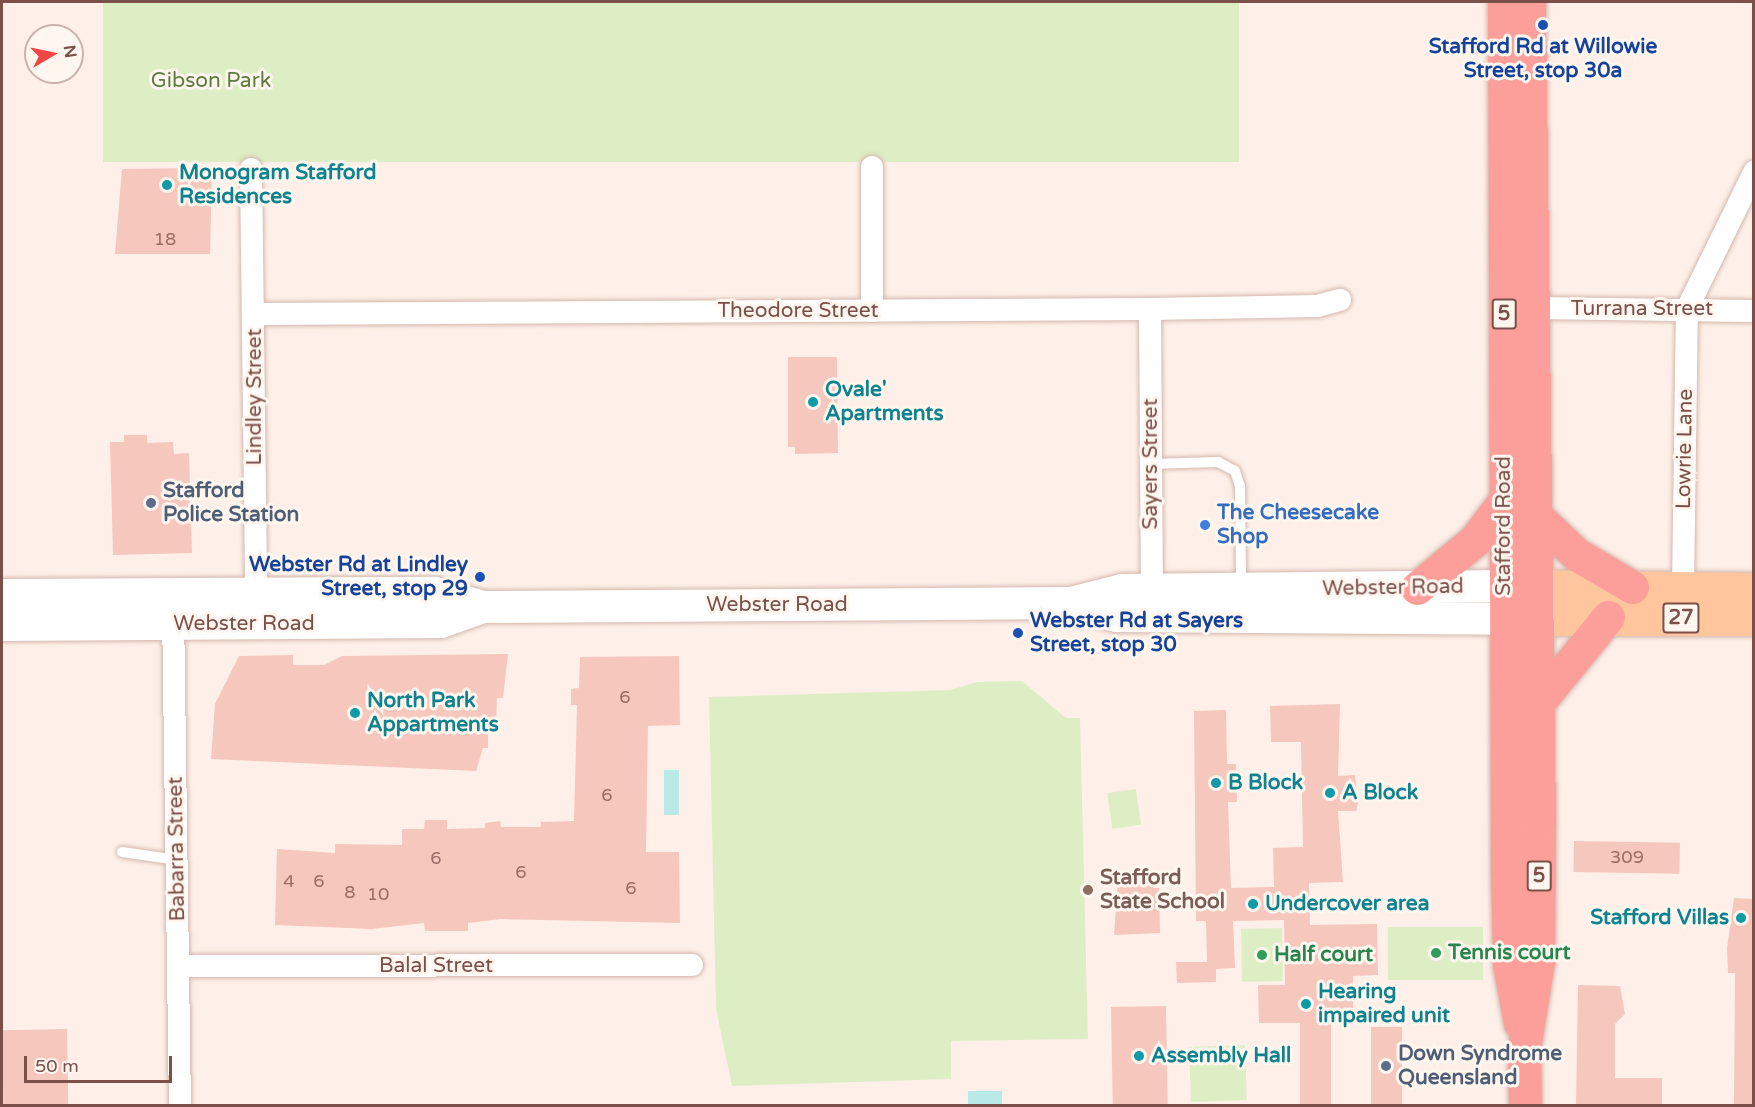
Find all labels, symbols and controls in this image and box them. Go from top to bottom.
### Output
marker: Stafford Rd at Willowie Street, stop 30a [1536,18,1550,32]
north arrow [24,24,84,84]
place label: Stafford Rd at Willowie Street, stop 30a [1429,34,1657,84]
text: N [59,44,81,59]
park label: Gibson Park [151,68,271,94]
place label: Monogram Stafford Residences [179,160,377,210]
marker: Monogram Stafford Residences [160,178,174,192]
house number: 18 [154,228,176,250]
street label: Turrana Street [1571,296,1713,322]
road number: 5 [1490,297,1518,331]
street label: Theodore Street [717,298,879,324]
street label: Lindley Street [242,328,268,466]
place label: Ovale' Apartments [825,377,943,427]
street label: Lowrie Lane [1671,389,1699,509]
marker: Ovale' Apartments [806,395,820,409]
street label: Sayers Street [1138,398,1164,530]
street label: Stafford Road [1491,456,1517,596]
place label: Stafford Police Station [163,478,299,528]
marker: Stafford Police Station [144,496,158,510]
place label: The Cheesecake Shop [1217,500,1379,550]
marker: The Cheesecake Shop [1198,518,1212,532]
place label: Webster Rd at Lindley Street, stop 29 [249,552,468,602]
marker: Webster Rd at Lindley Street, stop 29 [473,570,487,584]
street label: Webster Road [1322,574,1464,602]
street label: Webster Road [706,592,848,618]
road number: 27 [1662,601,1700,635]
place label: Webster Rd at Sayers Street, stop 30 [1030,608,1243,658]
street label: Webster Road [173,611,315,637]
marker: Webster Rd at Sayers Street, stop 30 [1011,626,1025,640]
house number: 6 [619,686,631,708]
place label: North Park Appartments [367,688,499,738]
marker: North Park Appartments [348,706,362,720]
place label: B Block [1228,770,1303,796]
street label: Babarra Street [163,776,191,922]
marker: B Block [1209,776,1223,790]
place label: A Block [1342,780,1418,806]
house number: 6 [601,784,613,806]
marker: A Block [1323,786,1337,800]
house number: 309 [1610,846,1644,868]
house number: 6 [430,847,442,869]
road number: 5 [1526,859,1552,893]
house number: 6 [515,861,527,883]
place label: Stafford State School [1100,865,1225,915]
house number: 4 [283,870,295,892]
house number: 6 [313,870,325,892]
house number: 6 [625,877,637,899]
house number: 8 [344,881,356,903]
house number: 10 [367,883,389,905]
marker: Stafford State School [1081,883,1095,897]
place label: Undercover area [1265,891,1430,917]
marker: Undercover area [1246,897,1260,911]
place label: Stafford Villas [1590,905,1729,931]
marker: Stafford Villas [1734,911,1748,925]
place label: Tennis court [1448,940,1570,966]
place label: Half court [1274,942,1373,968]
marker: Tennis court [1429,946,1443,960]
marker: Half court [1255,948,1269,962]
street label: Balal Street [379,953,493,979]
place label: Hearing impaired unit [1318,979,1450,1029]
marker: Hearing impaired unit [1299,997,1313,1011]
place label: Down Syndrome Queensland [1398,1041,1562,1091]
place label: Assembly Hall [1151,1043,1291,1069]
scale bar [27,1044,176,1082]
marker: Assembly Hall [1132,1049,1146,1063]
text: 50 m [35,1055,79,1077]
marker: Down Syndrome Queensland [1379,1059,1393,1073]

